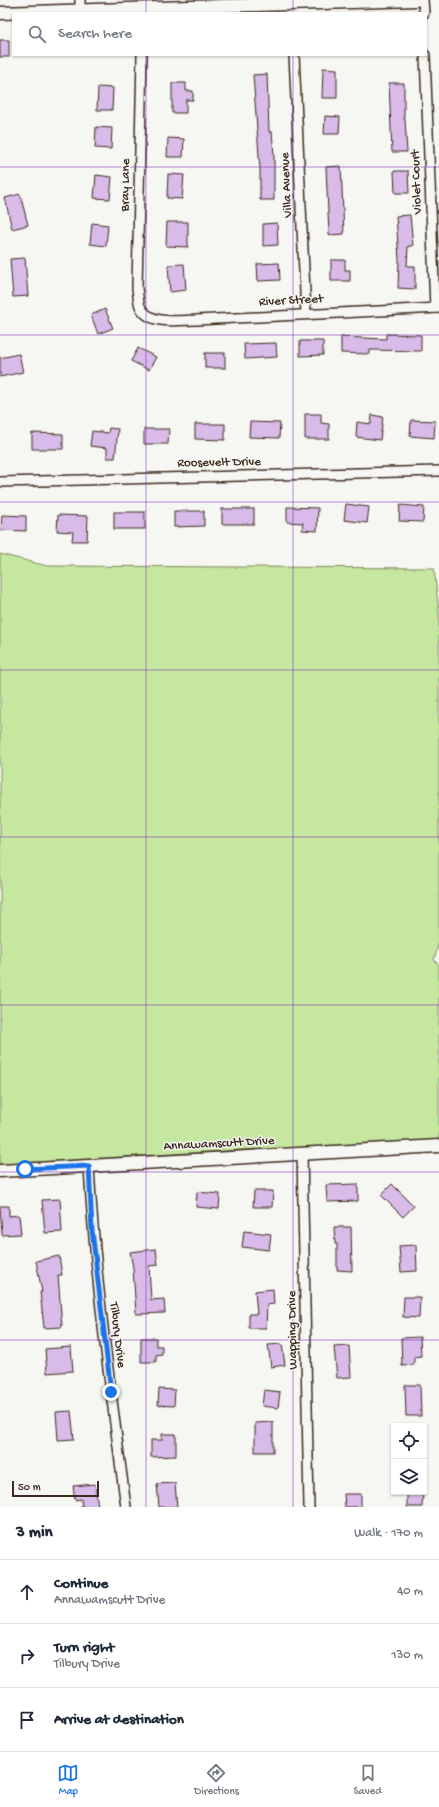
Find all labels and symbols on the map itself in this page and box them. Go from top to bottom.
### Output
street label: Violet Court [408,148,426,216]
street label: Villa Avenue [278,152,296,219]
street label: Bray Lane [118,158,134,213]
street label: River Street [258,292,325,310]
street label: Roosevelt Drive [177,455,261,471]
street label: Annawamscutt Drive [163,1134,275,1154]
route start [16,1160,34,1178]
street label: Wapping Drive [285,1290,301,1370]
street label: Tilbury Drive [105,1300,129,1369]
route end [102,1383,120,1401]
scale bar [12,1479,99,1498]

